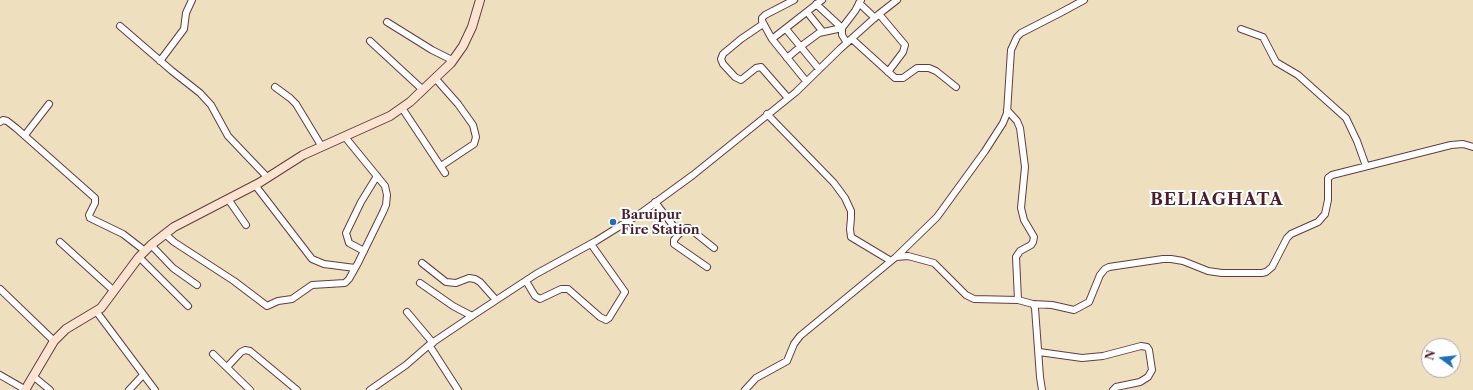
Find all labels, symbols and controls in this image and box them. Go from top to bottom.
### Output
district label: BELIAGHATA [1150,190,1284,210]
place label: Baruipur Fire Station [621,207,700,238]
marker: Baruipur Fire Station [608,217,618,227]
north arrow [1421,338,1461,378]
text: N [1422,349,1438,362]

